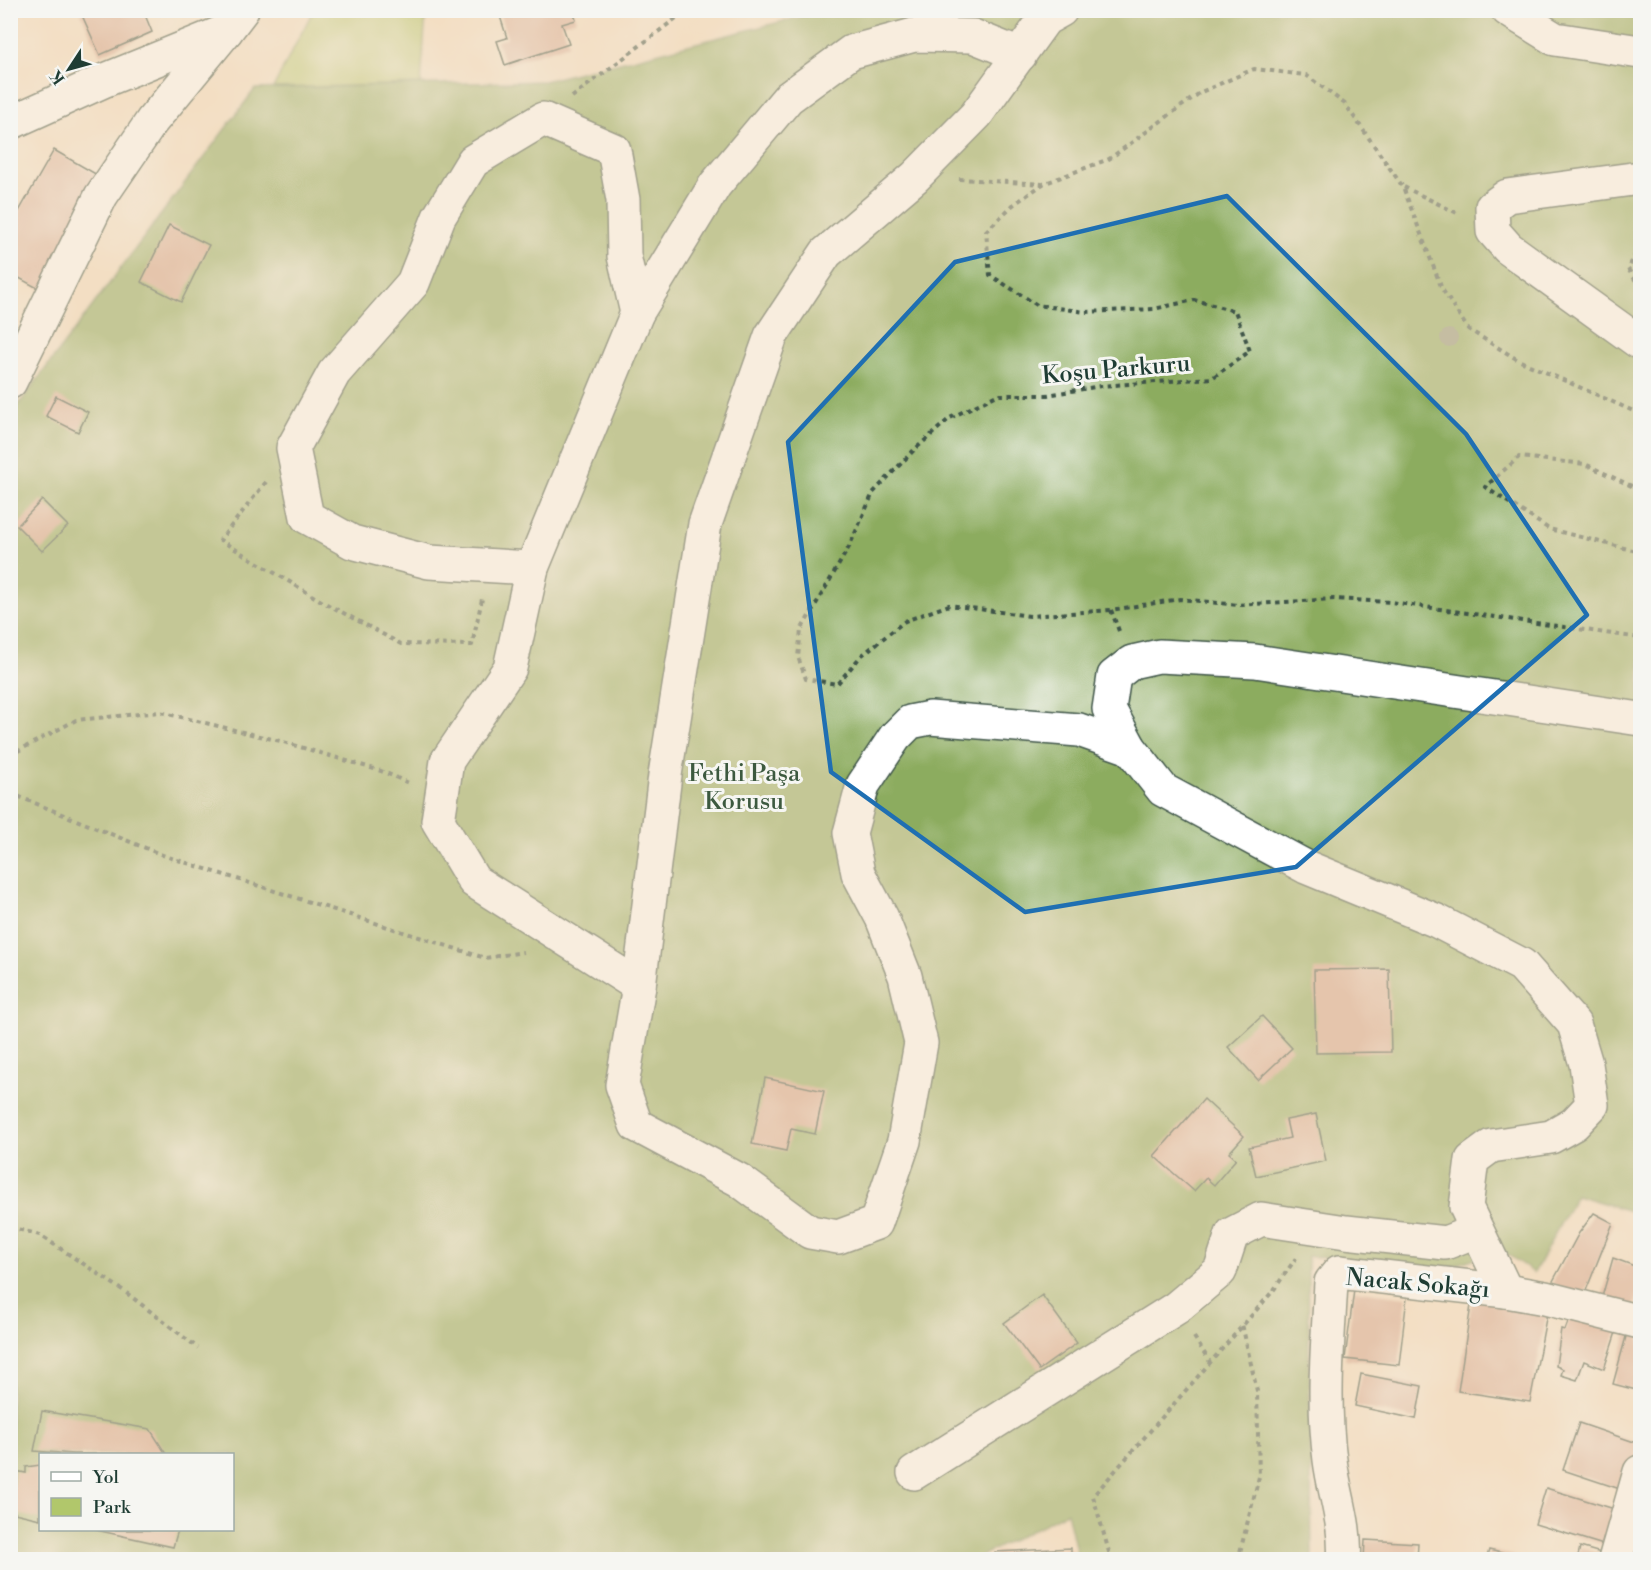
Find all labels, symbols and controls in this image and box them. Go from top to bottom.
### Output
north arrow [39,39,99,99]
text: K [45,65,70,88]
street label: Koşu Parkuru [1041,349,1192,391]
park label: Fethi Paşa Korusu [688,759,801,817]
street label: Nacak Sokağı [1345,1263,1491,1305]
legend [39,1453,234,1531]
text: Yol [92,1466,120,1489]
text: Park [93,1496,132,1519]

